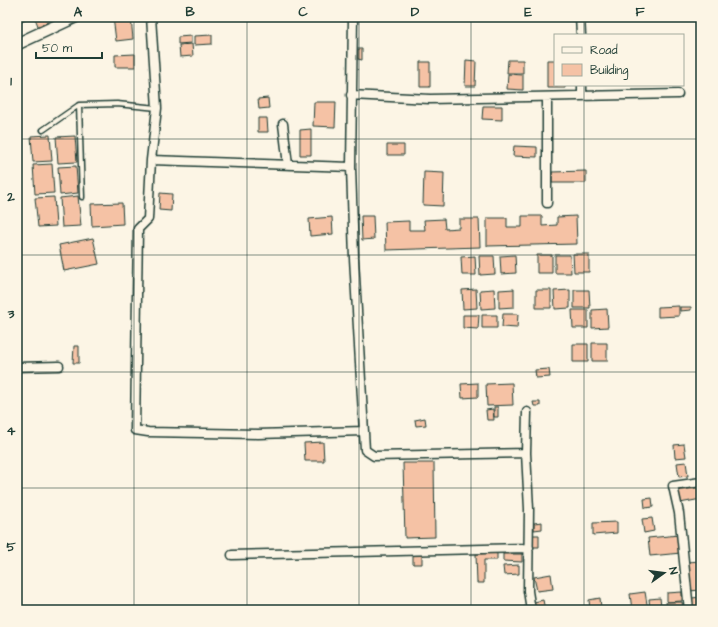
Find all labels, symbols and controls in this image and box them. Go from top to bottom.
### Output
text: A [74,3,83,21]
text: B [185,3,195,21]
text: C [298,3,308,21]
text: D [411,3,420,21]
text: E [524,3,532,21]
text: F [635,3,645,21]
scale bar [36,34,102,60]
legend [554,34,684,86]
text: 50 m [42,40,73,57]
text: Road [590,42,618,59]
text: Building [590,62,628,80]
text: 1 [10,72,12,90]
text: 2 [6,188,15,206]
text: 3 [7,305,15,323]
text: 4 [7,422,16,440]
text: 5 [6,538,16,556]
north arrow [644,553,684,593]
text: N [665,566,681,576]

